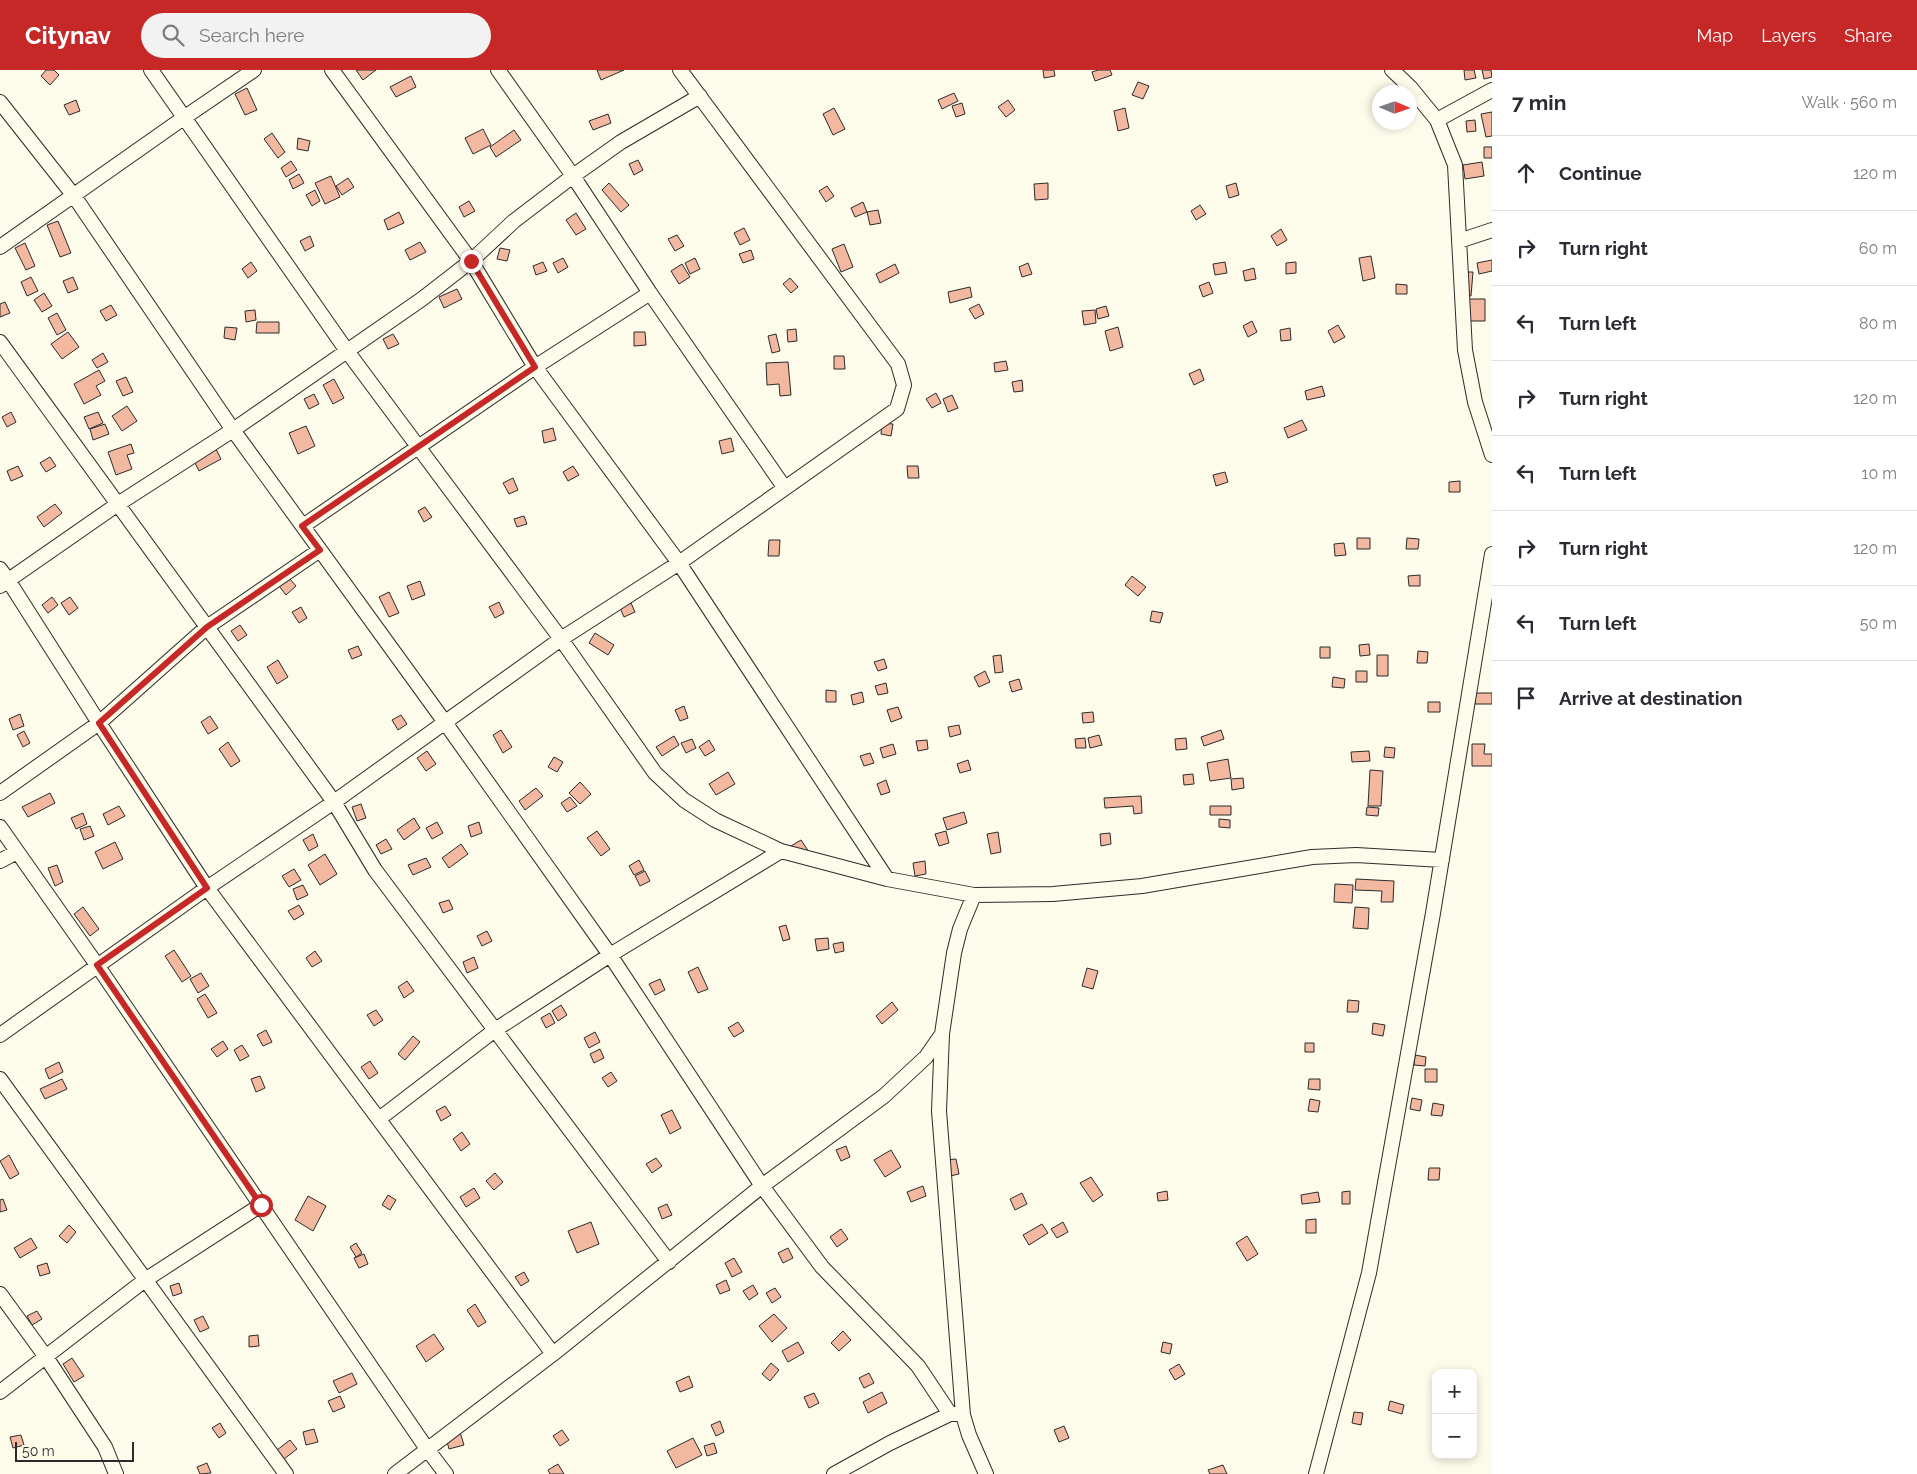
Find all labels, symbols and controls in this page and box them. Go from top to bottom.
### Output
search box [141,13,491,58]
text: Citynav [25,21,111,50]
icon: search [159,21,187,49]
text: Search here [199,24,304,46]
text: Map [1697,25,1733,46]
text: Layers [1761,25,1816,46]
text: Share [1844,25,1892,46]
north arrow [1372,85,1417,130]
text: 7 min [1512,90,1566,115]
text: Walk · 560 m [1801,93,1897,112]
icon: ahead [1512,159,1540,187]
text: Continue [1559,162,1642,184]
text: 120 m [1853,164,1897,183]
icon: right [1512,234,1540,262]
text: Turn right [1559,237,1648,259]
text: 60 m [1859,239,1897,258]
route end [460,250,483,273]
icon: left [1512,309,1540,337]
text: Turn left [1559,312,1636,334]
text: 80 m [1859,314,1897,333]
icon: right [1512,384,1540,412]
text: Turn right [1559,387,1648,409]
text: 120 m [1853,389,1897,408]
icon: left [1512,459,1540,487]
text: Turn left [1559,462,1636,484]
text: 10 m [1862,464,1897,483]
icon: right [1512,534,1540,562]
text: Turn right [1559,537,1648,559]
text: 120 m [1853,539,1897,558]
icon: left [1512,609,1540,637]
text: Turn left [1559,612,1636,634]
text: 50 m [1860,614,1897,633]
icon: arrive [1512,684,1540,712]
text: Arrive at destination [1559,687,1743,709]
route start [250,1194,273,1217]
map controls [1432,1369,1477,1459]
button: + [1432,1369,1477,1414]
button: − [1432,1414,1477,1459]
scale bar [15,1439,134,1462]
text: 50 m [22,1443,55,1459]

